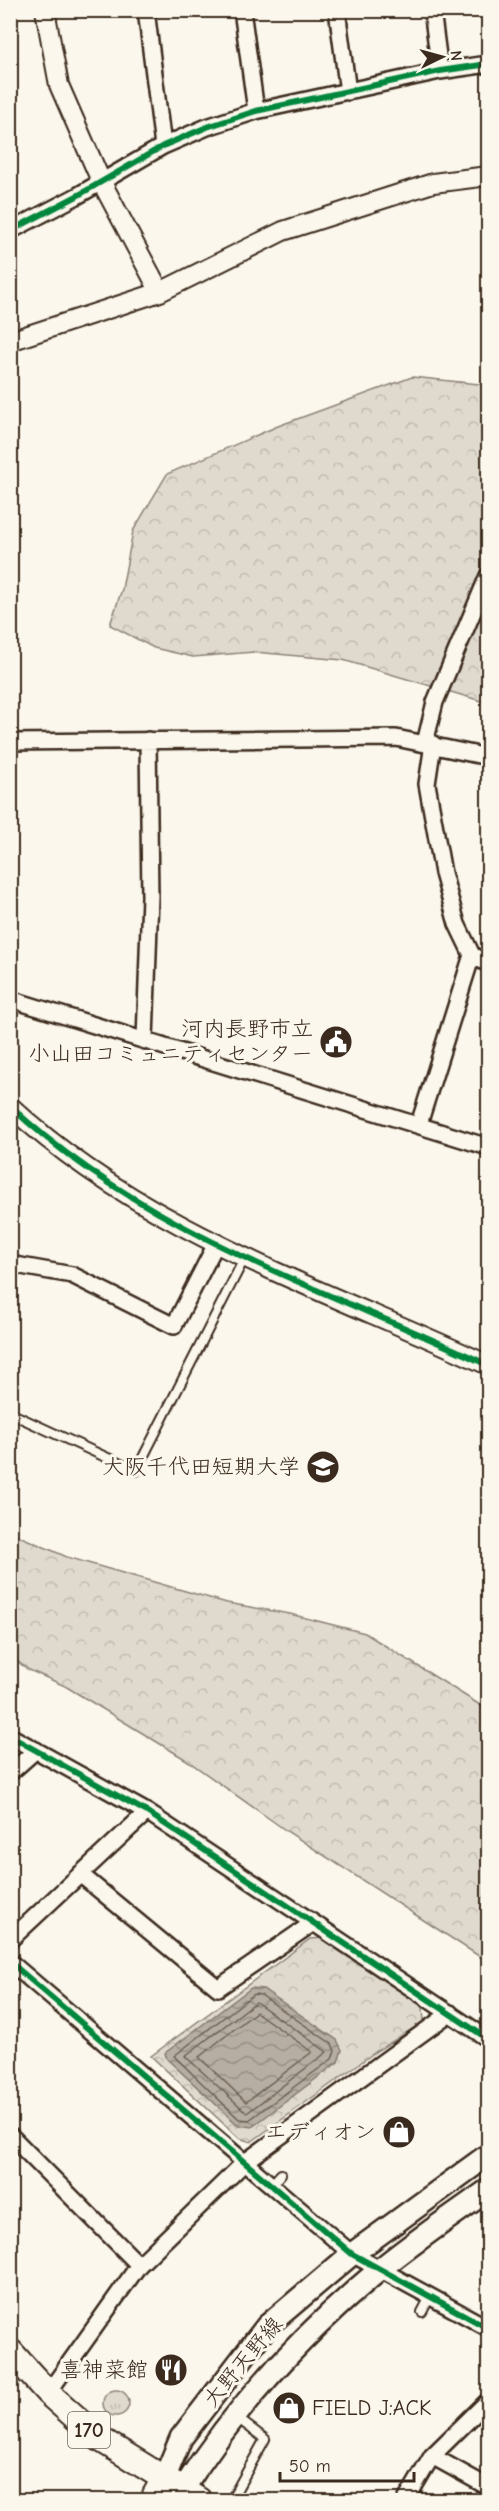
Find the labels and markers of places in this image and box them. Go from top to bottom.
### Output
place label: 河内長野市立 小山田コミュニティセンター [28,1016,313,1067]
public building icon: 河内長野市立 小山田コミュニティセンター [318,1024,354,1060]
school or university icon: 大阪千代田短期大学 [305,1449,341,1485]
place label: 大阪千代田短期大学 [102,1454,300,1480]
shop icon: エディオン [381,2114,417,2150]
place label: エディオン [265,2119,376,2145]
restaurant icon: 喜神菜館 [153,2352,189,2388]
place label: 喜神菜館 [60,2357,148,2383]
shop icon: FIELD J:ACK [271,2390,307,2426]
place label: FIELD J:ACK [312,2395,431,2421]

